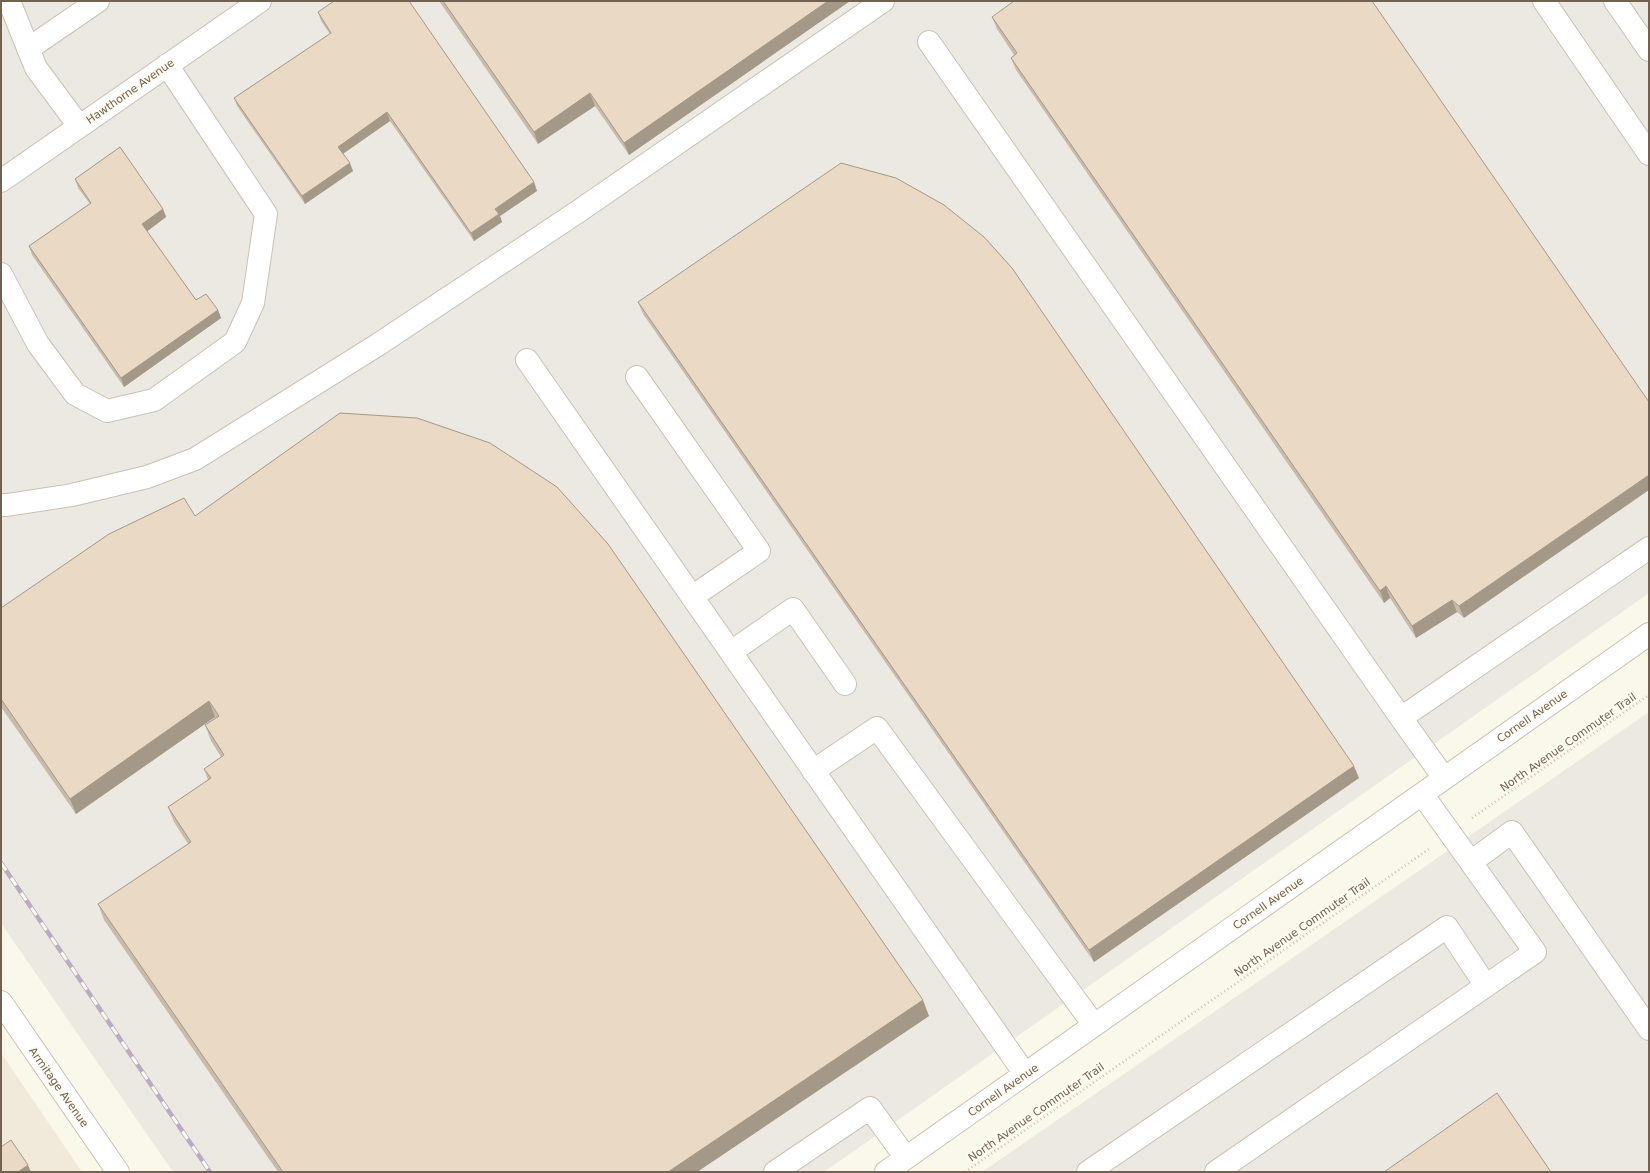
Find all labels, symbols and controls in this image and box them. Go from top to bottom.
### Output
street label: Hawthorne Avenue [84,56,177,127]
street label: Cornell Avenue [1495,687,1570,746]
street label: North Avenue Commuter Trail [1498,690,1639,794]
street label: Cornell Avenue [1231,874,1306,933]
street label: North Avenue Commuter Trail [1232,875,1373,979]
street label: Armitage Avenue [26,1045,91,1130]
street label: North Avenue Commuter Trail [966,1060,1107,1164]
street label: Cornell Avenue [966,1061,1041,1120]

